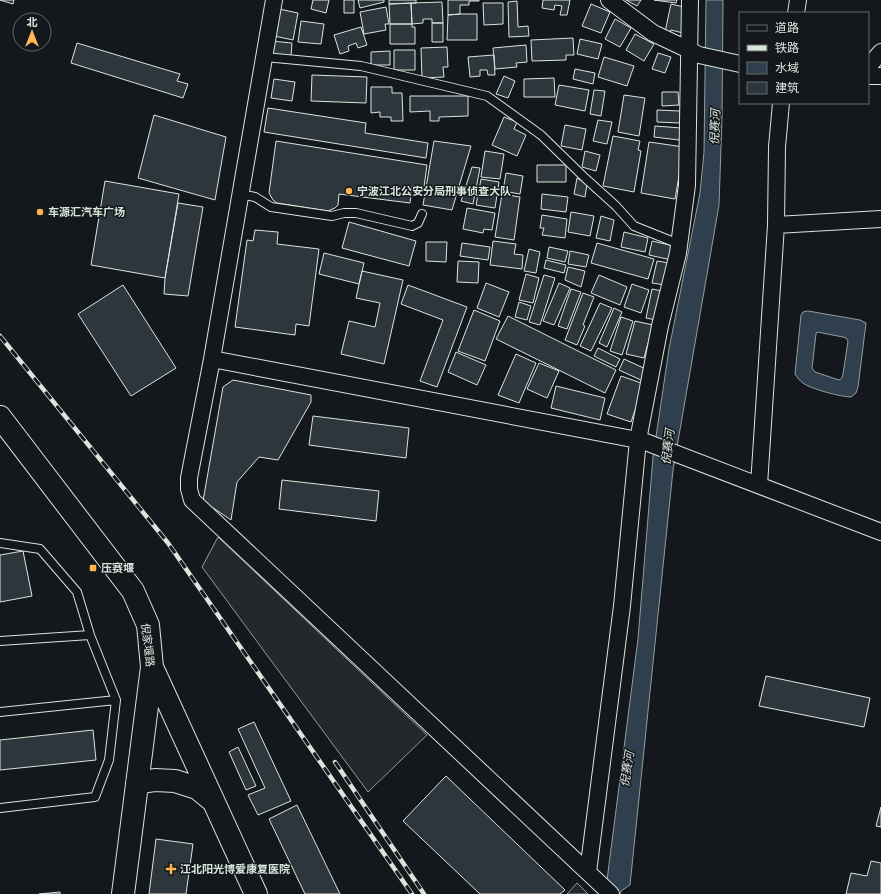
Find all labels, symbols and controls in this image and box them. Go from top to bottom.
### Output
north arrow [12,12,52,52]
legend [739,12,869,104]
text: 北 [27,16,38,28]
text: 道路 [775,21,799,35]
text: 铁路 [775,41,799,55]
text: 水域 [775,61,799,75]
text: 建筑 [775,81,799,95]
water label: 倪赛河 [707,107,723,145]
place label: 宁波江北公安分局刑事侦查大队 [357,185,511,197]
marker: 宁波江北公安分局刑事侦查大队 [344,186,354,196]
place label: 车源汇汽车广场 [48,206,125,218]
marker: 车源汇汽车广场 [35,207,45,217]
water label: 倪赛河 [659,426,677,466]
place label: 压赛堰 [101,562,134,574]
marker: 压赛堰 [88,563,98,573]
street label: 倪家堰路 [139,622,157,668]
water label: 倪赛河 [617,748,637,788]
marker: 江北阳光博爱康复医院 [165,863,177,875]
place label: 江北阳光博爱康复医院 [180,863,290,875]

